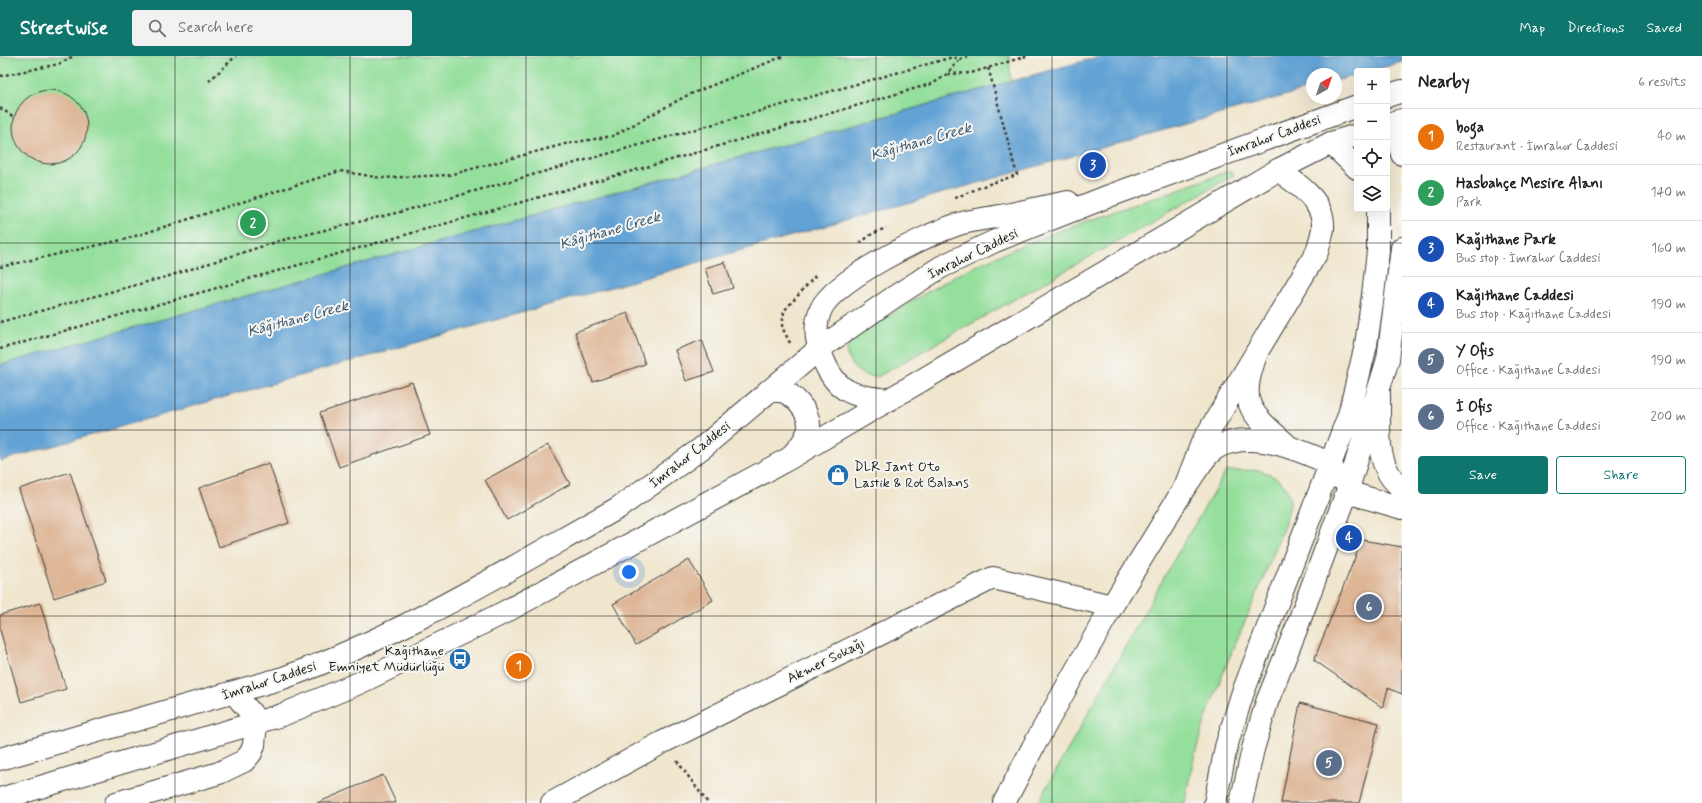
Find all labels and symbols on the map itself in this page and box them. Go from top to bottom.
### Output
north arrow [1306,68,1342,104]
street label: İmrahor Caddesi [1225,111,1323,161]
water label: Kâğıthane Creek [868,118,975,166]
pin: 3 [1080,150,1106,180]
water label: Kâğıthane Creek [557,207,664,255]
pin: 2 [240,208,266,238]
street label: İmrahor Caddesi [925,224,1021,284]
water label: Kâğıthane Creek [245,296,352,342]
street label: İmrahor Caddesi [646,418,734,492]
place label: DLR Jant Oto Lastik & Rot Balans [854,458,969,492]
shop icon: DLR Jant Oto Lastik & Rot Balans [825,462,851,488]
pin: 4 [1336,523,1362,553]
your location [619,562,639,582]
pin: 6 [1356,592,1382,622]
street label: Akmer Sokağı [784,634,868,688]
place label: Kağıthane Emniyet Müdürlüğü [328,642,444,676]
bus stop icon: Kağıthane Emniyet Müdürlüğü [447,646,473,672]
pin: 1 [506,651,532,681]
street label: İmrahor Caddesi [219,657,319,705]
pin: 5 [1316,748,1342,778]

